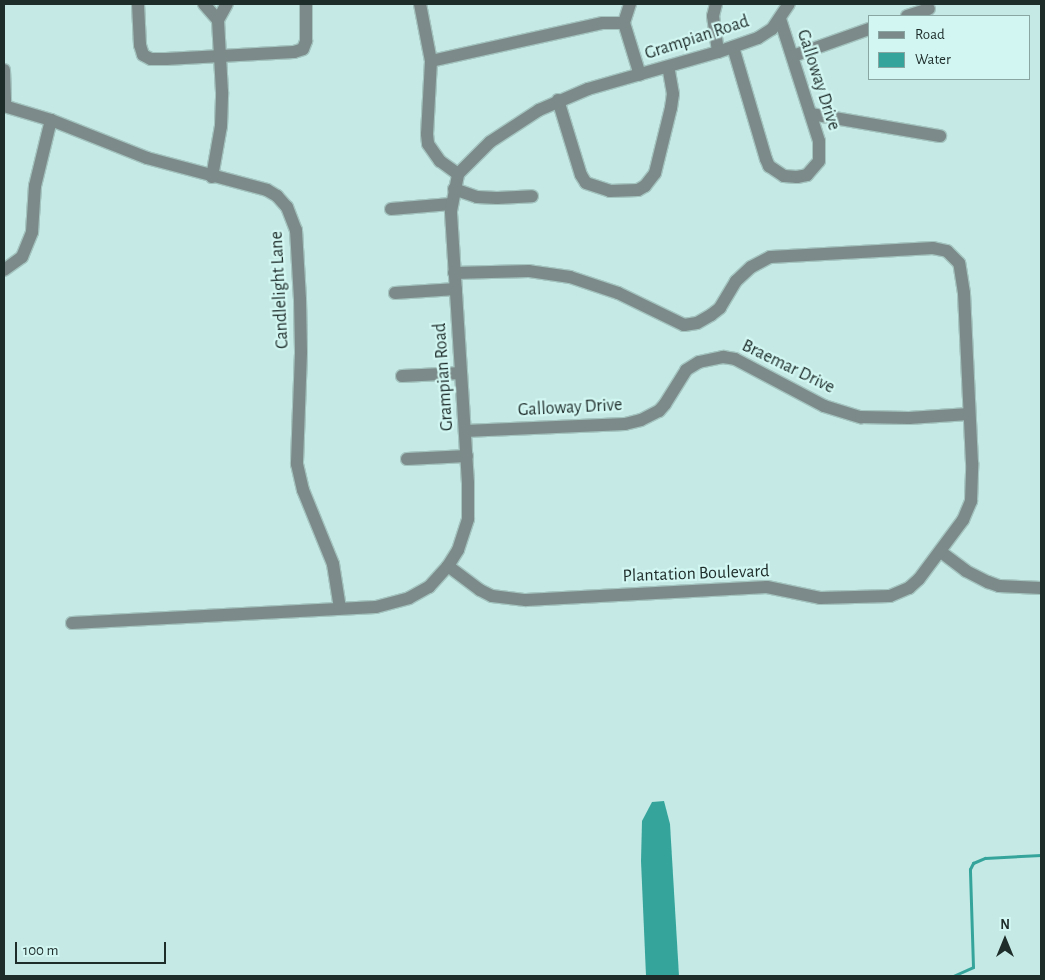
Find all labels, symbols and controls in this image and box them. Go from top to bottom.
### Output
street label: Grampian Road [642,11,752,65]
legend [868,15,1030,80]
street label: Galloway Drive [792,27,844,133]
text: Road [915,27,945,42]
text: Water [915,52,951,67]
street label: Candlelight Lane [266,231,294,349]
street label: Grampian Road [429,322,459,432]
street label: Braemar Drive [738,335,838,399]
street label: Galloway Drive [517,394,623,422]
street label: Plantation Boulevard [622,561,770,587]
north arrow [980,915,1030,965]
text: N [1000,918,1010,932]
scale bar [18,932,169,964]
text: 100 m [23,943,58,958]

